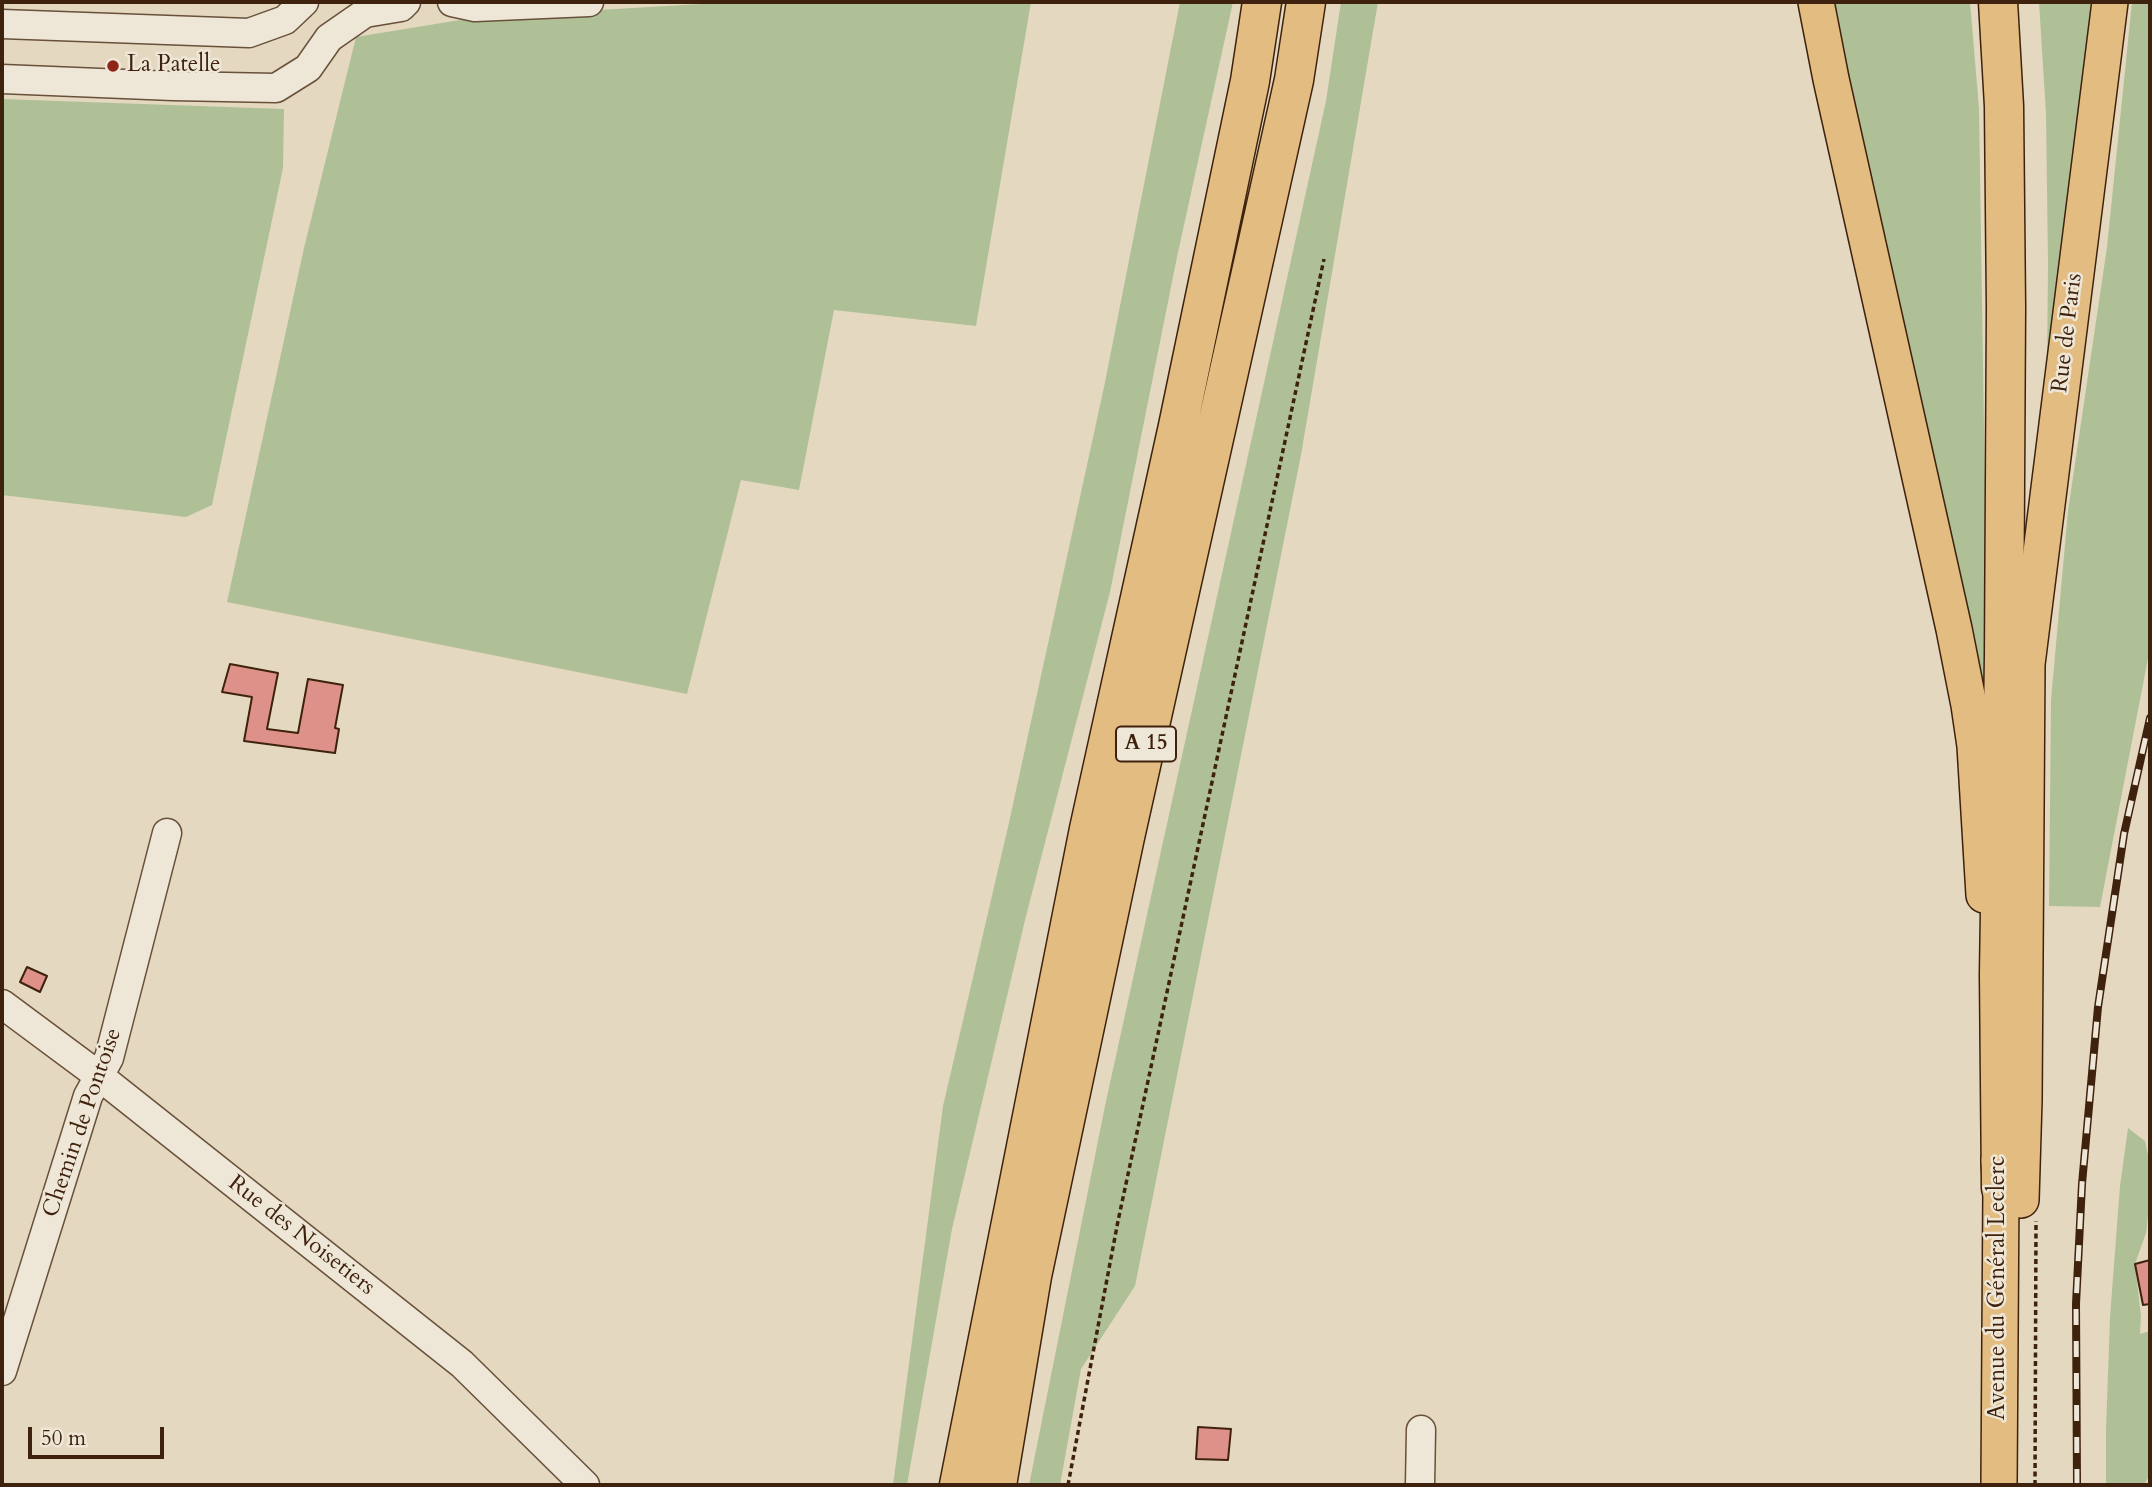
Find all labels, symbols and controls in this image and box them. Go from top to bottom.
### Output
place label: La Patelle [127,52,220,80]
marker: La Patelle [105,58,121,74]
street label: Rue de Paris [2047,272,2089,394]
road number: A 15 [1116,726,1176,762]
street label: Chemin de Pontoise [38,1025,128,1221]
street label: Avenue du Général Leclerc [1985,1156,2013,1420]
street label: Rue des Noisetiers [222,1170,380,1302]
scale bar [32,1414,168,1458]
text: 50 m [41,1424,86,1453]

